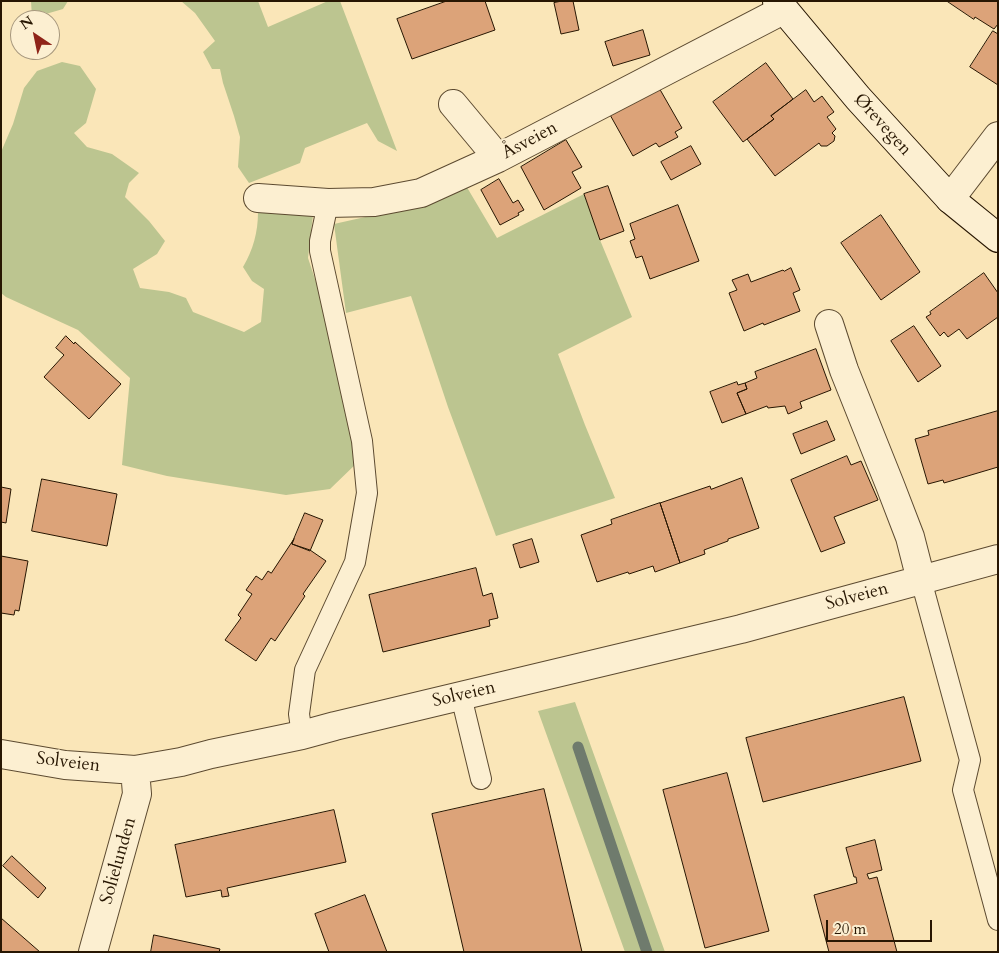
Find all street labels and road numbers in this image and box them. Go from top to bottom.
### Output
street label: Ørevegen [849,90,915,160]
street label: Åsveien [499,117,561,165]
street label: Solveien [823,578,891,616]
street label: Solveien [430,677,498,713]
street label: Solveien [35,748,101,778]
street label: Solielunden [96,815,142,907]

